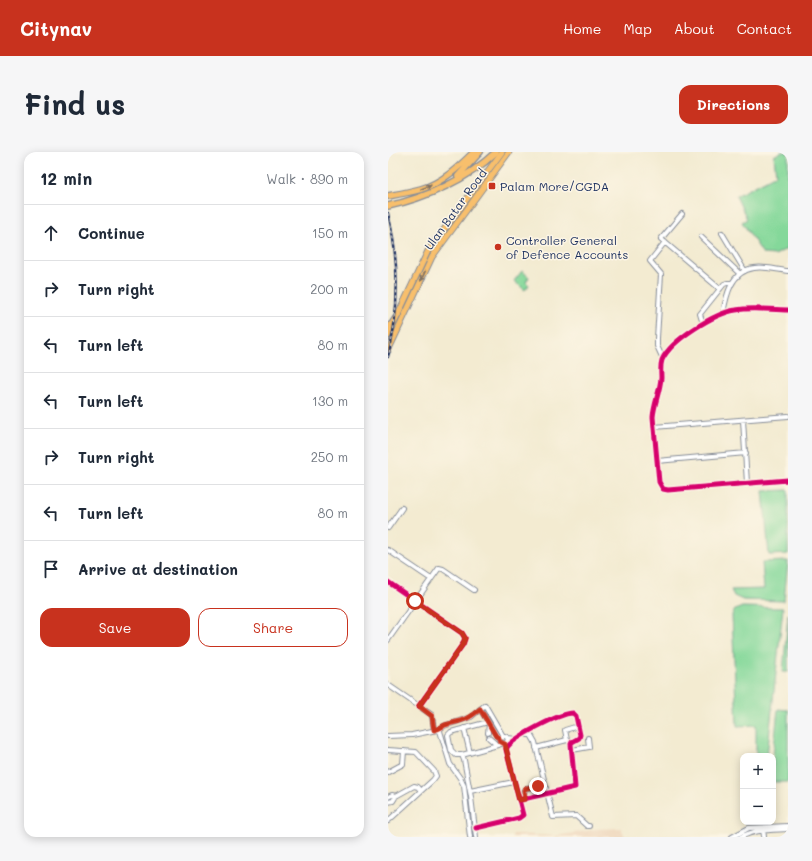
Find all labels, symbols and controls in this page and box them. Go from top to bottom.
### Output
text: Citynav [20,16,92,41]
text: Home [563,19,601,38]
text: Map [623,19,652,38]
text: About [674,19,715,38]
text: Contact [737,19,792,38]
button: Directions [679,85,788,124]
text: Find us [24,86,125,122]
street label: Ulan Batar Road [420,165,490,253]
text: 12 min [40,167,92,189]
text: Walk · 890 m [266,170,348,187]
place label: Palam More/CGDA [500,178,609,194]
marker: Palam More/CGDA [487,181,497,191]
one-way arrow [420,183,432,189]
icon: ahead [40,222,62,244]
text: Continue [78,223,145,243]
text: 150 m [312,224,348,241]
place label: Controller General of Defence Accounts [506,232,628,262]
marker: Controller General of Defence Accounts [493,242,503,252]
one-way arrow [420,270,426,281]
icon: right [40,278,62,300]
text: Turn right [78,279,155,299]
text: 200 m [310,280,348,297]
icon: left [40,334,62,356]
text: Turn left [78,335,143,355]
text: 80 m [318,336,348,353]
icon: left [40,390,62,412]
text: Turn left [78,391,143,411]
text: 130 m [312,392,348,409]
icon: right [40,446,62,468]
text: Turn right [78,447,155,467]
text: 250 m [311,448,348,465]
icon: left [40,502,62,524]
text: Turn left [78,503,143,523]
text: 80 m [318,504,348,521]
icon: arrive [40,558,62,580]
text: Arrive at destination [78,559,238,579]
route start [406,592,424,610]
button: Save [40,608,190,647]
button: Share [198,608,348,647]
map controls [740,753,776,825]
button: + [740,753,776,789]
route end [529,777,547,795]
button: − [740,789,776,825]

